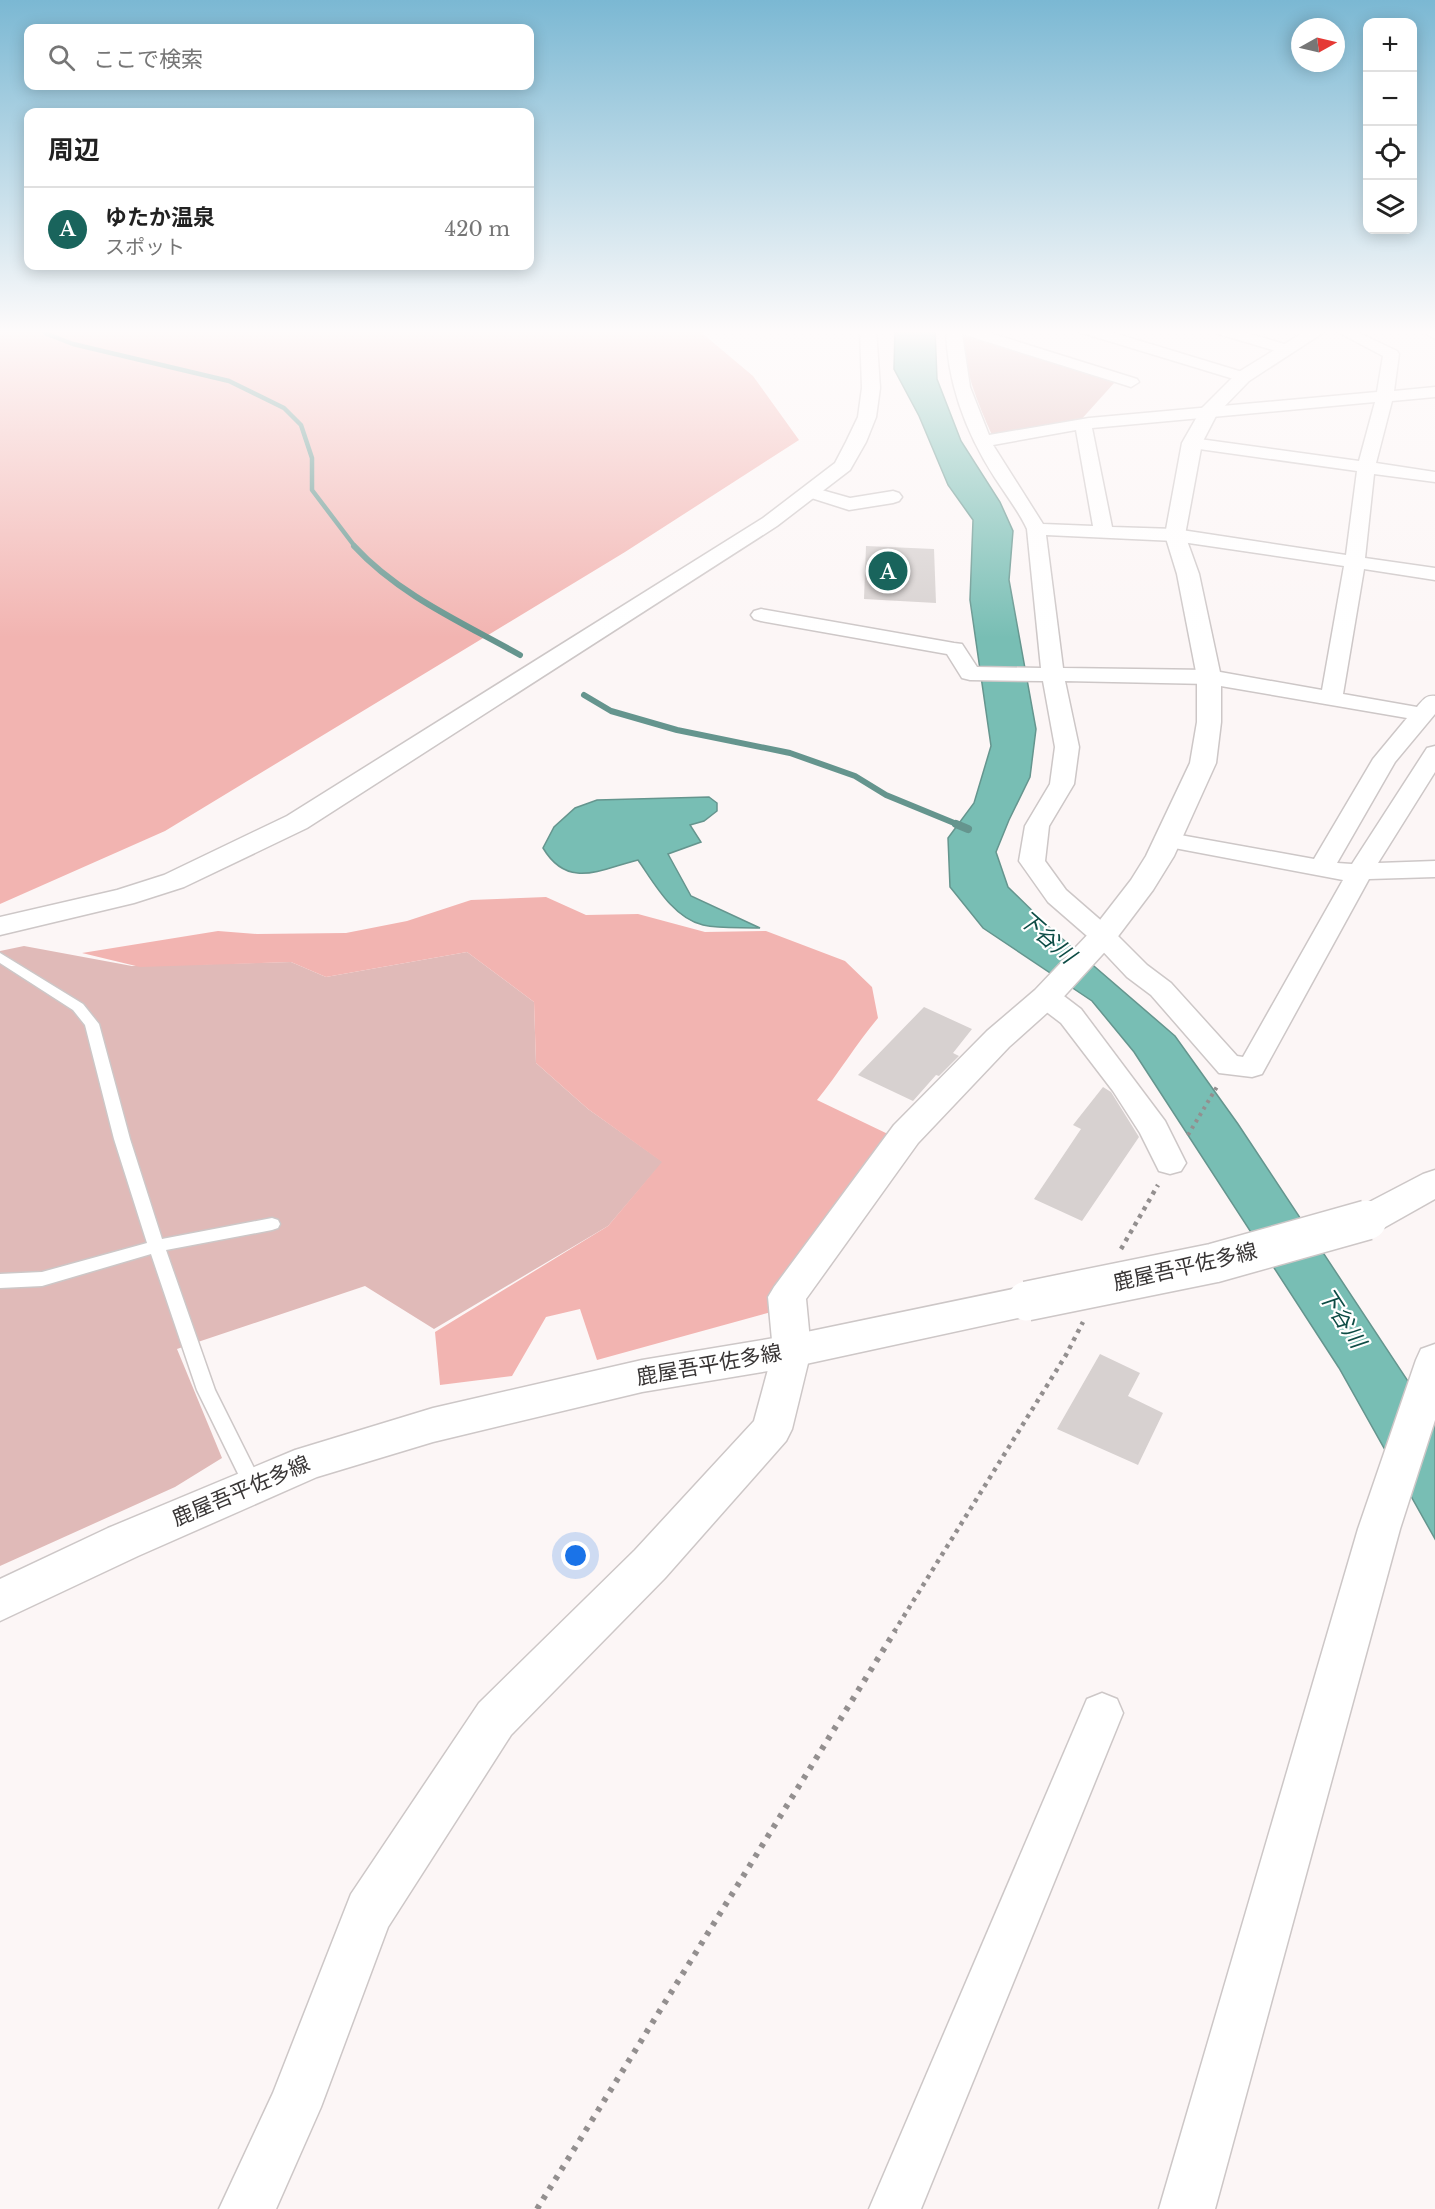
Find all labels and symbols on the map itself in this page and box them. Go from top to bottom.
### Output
north arrow [1291,18,1345,72]
pin: A [868,548,908,594]
water label: 下谷川 [1013,905,1082,970]
street label: 鹿屋吾平佐多線 [1110,1238,1260,1296]
water label: 下谷川 [1313,1283,1372,1355]
street label: 鹿屋吾平佐多線 [634,1339,784,1391]
street label: 鹿屋吾平佐多線 [168,1450,314,1532]
your location [561,1541,590,1570]

